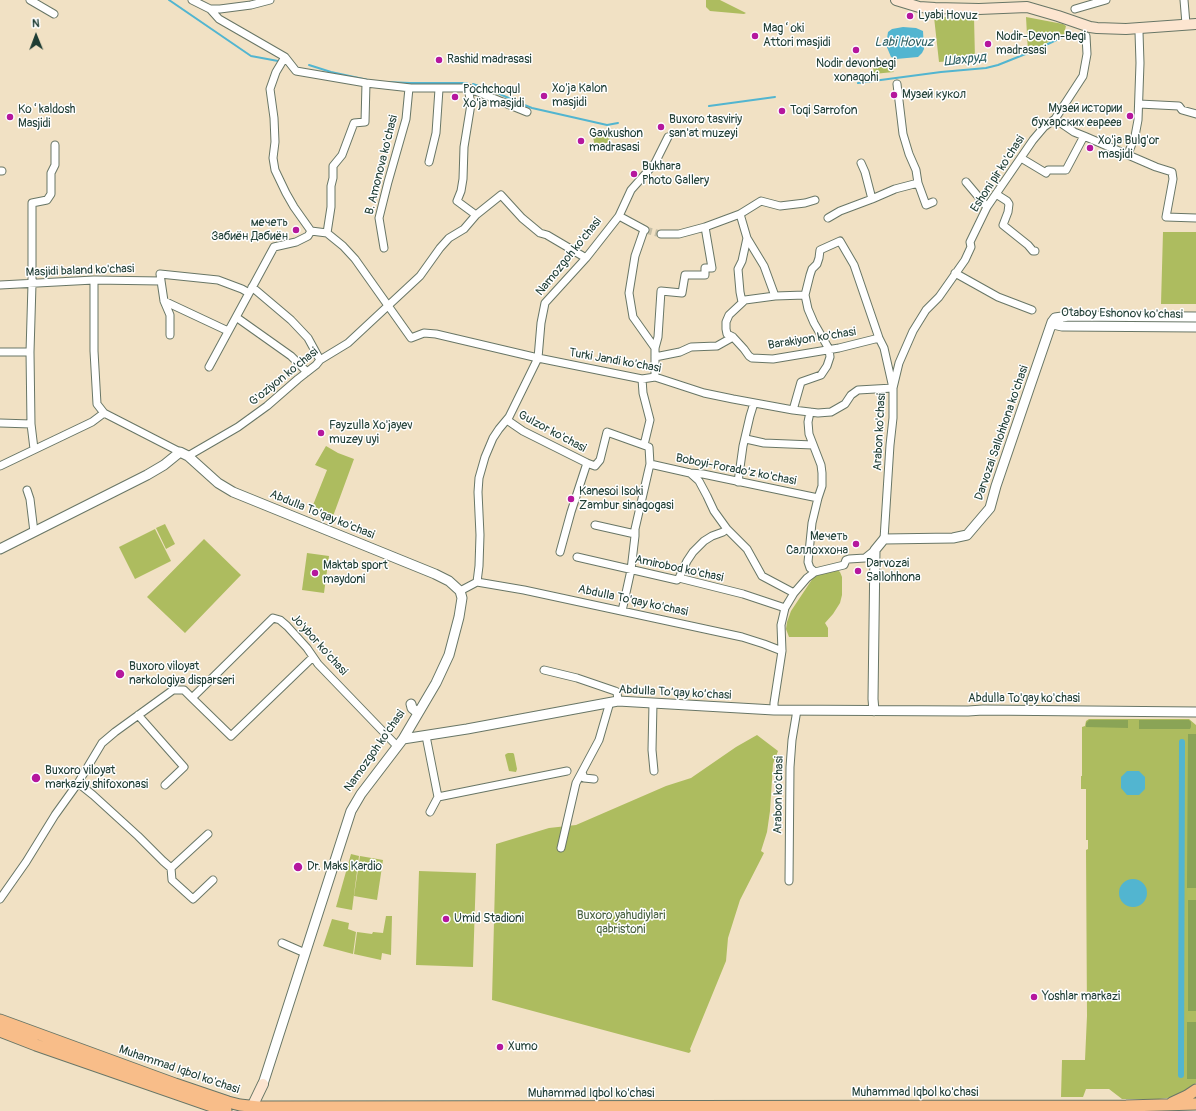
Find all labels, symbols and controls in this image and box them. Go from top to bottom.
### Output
place label: Lyabi Hovuz [918,9,978,23]
marker: Lyabi Hovuz [905,11,915,21]
north arrow [16,16,56,56]
text: N [32,17,40,30]
place label: Magʻoki Attori masjidi [763,22,830,50]
place label: Nodir-Devon-Begi madrasasi [996,30,1086,58]
marker: Magʻoki Attori masjidi [750,31,760,41]
water label: Labi Hovuz [874,35,934,51]
marker: Nodir-Devon-Begi madrasasi [983,39,993,49]
marker: Nodir devonbegi xonaqohi [851,45,861,55]
water label: Шахруд [943,50,987,70]
place label: Rashid madrasasi [447,53,532,67]
marker: Rashid madrasasi [434,55,444,65]
place label: Nodir devonbegi xonaqohi [816,57,896,85]
place label: Xo'ja Kalon masjidi [552,82,607,110]
place label: Pochchoqul Xo'ja masjidi [463,83,524,111]
place label: Музей кукол [902,88,966,102]
marker: Музей кукол [889,90,899,100]
marker: Xo'ja Kalon masjidi [539,91,549,101]
marker: Pochchoqul Xo'ja masjidi [450,92,460,102]
place label: Музей истории бухарских евреев [1031,102,1122,130]
place label: Koʻkaldosh Masjidi [18,103,75,131]
place label: Toqi Sarrofon [790,104,858,118]
marker: Toqi Sarrofon [777,106,787,116]
marker: Музей истории бухарских евреев [1125,111,1135,121]
marker: Koʻkaldosh Masjidi [5,112,15,122]
place label: Buxoro tasviriy san'at muzeyi [669,113,742,141]
street label: B. Amonova ko'chasi [363,114,401,216]
marker: Buxoro tasviriy san'at muzeyi [656,122,666,132]
place label: Gavkushon madrasasi [589,127,643,155]
street label: Eshoni pir ko'chasi [968,133,1028,215]
place label: Xo'ja Bulg'or masjidi [1098,134,1159,162]
marker: Gavkushon madrasasi [576,136,586,146]
marker: Xo'ja Bulg'or masjidi [1085,143,1095,153]
place label: Bukhara Photo Gallery [642,160,709,188]
marker: Bukhara Photo Gallery [629,169,639,179]
street label: Namozgoh ko'chasi [533,215,605,299]
place label: мечеть Забиён Дабиён [211,216,288,244]
marker: мечеть Забиён Дабиён [291,225,301,235]
street label: Masjidi baland ko'chasi [26,262,134,280]
street label: Otaboy Eshonov ko'chasi [1061,306,1183,322]
street label: Barakiyon ko'chasi [767,325,857,353]
street label: G'oziyon ko'chasi [247,345,321,409]
street label: Turki Jandi ko'chasi [568,346,662,376]
street label: Darvozai Sallohhona ko'chasi [972,364,1032,502]
street label: Arabon ko'chasi [871,393,889,471]
street label: Gulzor ko'chasi [515,408,589,456]
place label: Fayzulla Xo'jayev muzey uyi [329,419,413,447]
marker: Fayzulla Xo'jayev muzey uyi [316,428,326,438]
street label: Boboyi-Porado'z ko'chasi [674,451,798,489]
place label: Kanesoi Isoki Zambur sinagogasi [579,485,674,513]
street label: Abdulla To'qay ko'chasi [267,487,377,543]
marker: Kanesoi Isoki Zambur sinagogasi [566,494,576,504]
place label: Мечеть Саллоххона [786,530,848,558]
marker: Мечеть Саллоххона [851,539,861,549]
street label: Amirobod ko'chasi [633,553,725,585]
place label: Darvozai Sallohhona [866,557,921,585]
place label: Maktab sport maydoni [323,559,388,587]
marker: Darvozai Sallohhona [853,566,863,576]
marker: Maktab sport maydoni [310,568,320,578]
street label: Abdulla To'qay ko'chasi [577,582,689,620]
street label: Jo'ybor ko'chasi [288,611,350,679]
place label: Buxoro viloyat narkologiya disparseri [129,660,234,688]
marker: Buxoro viloyat narkologiya disparseri [114,668,126,680]
street label: Abdulla To’qay ko’chasi [618,683,732,703]
street label: Abdulla To'qay ko'chasi [968,692,1080,706]
street label: Namozgoh ko'chasi [341,707,409,795]
street label: Arabon ko'chasi [771,756,787,834]
place label: Buxoro viloyat markaziy shifoxonasi [45,764,148,792]
marker: Buxoro viloyat markaziy shifoxonasi [30,772,42,784]
place label: Dr. Maks Kardio [307,860,382,874]
marker: Dr. Maks Kardio [292,861,304,873]
park label: Buxoro yahudiylari qabristoni [577,909,665,937]
place label: Umid Stadioni [454,912,524,926]
marker: Umid Stadioni [441,914,451,924]
place label: Yoshlar markazi [1042,990,1120,1004]
marker: Yoshlar markazi [1029,992,1039,1002]
place label: Xumo [508,1040,538,1054]
marker: Xumo [495,1042,505,1052]
street label: Muhammad Iqbol ko'chasi [117,1043,241,1097]
street label: Muhammad Iqbol ko'chasi [852,1086,978,1100]
street label: Muhammad Iqbol ko'chasi [528,1087,654,1101]

